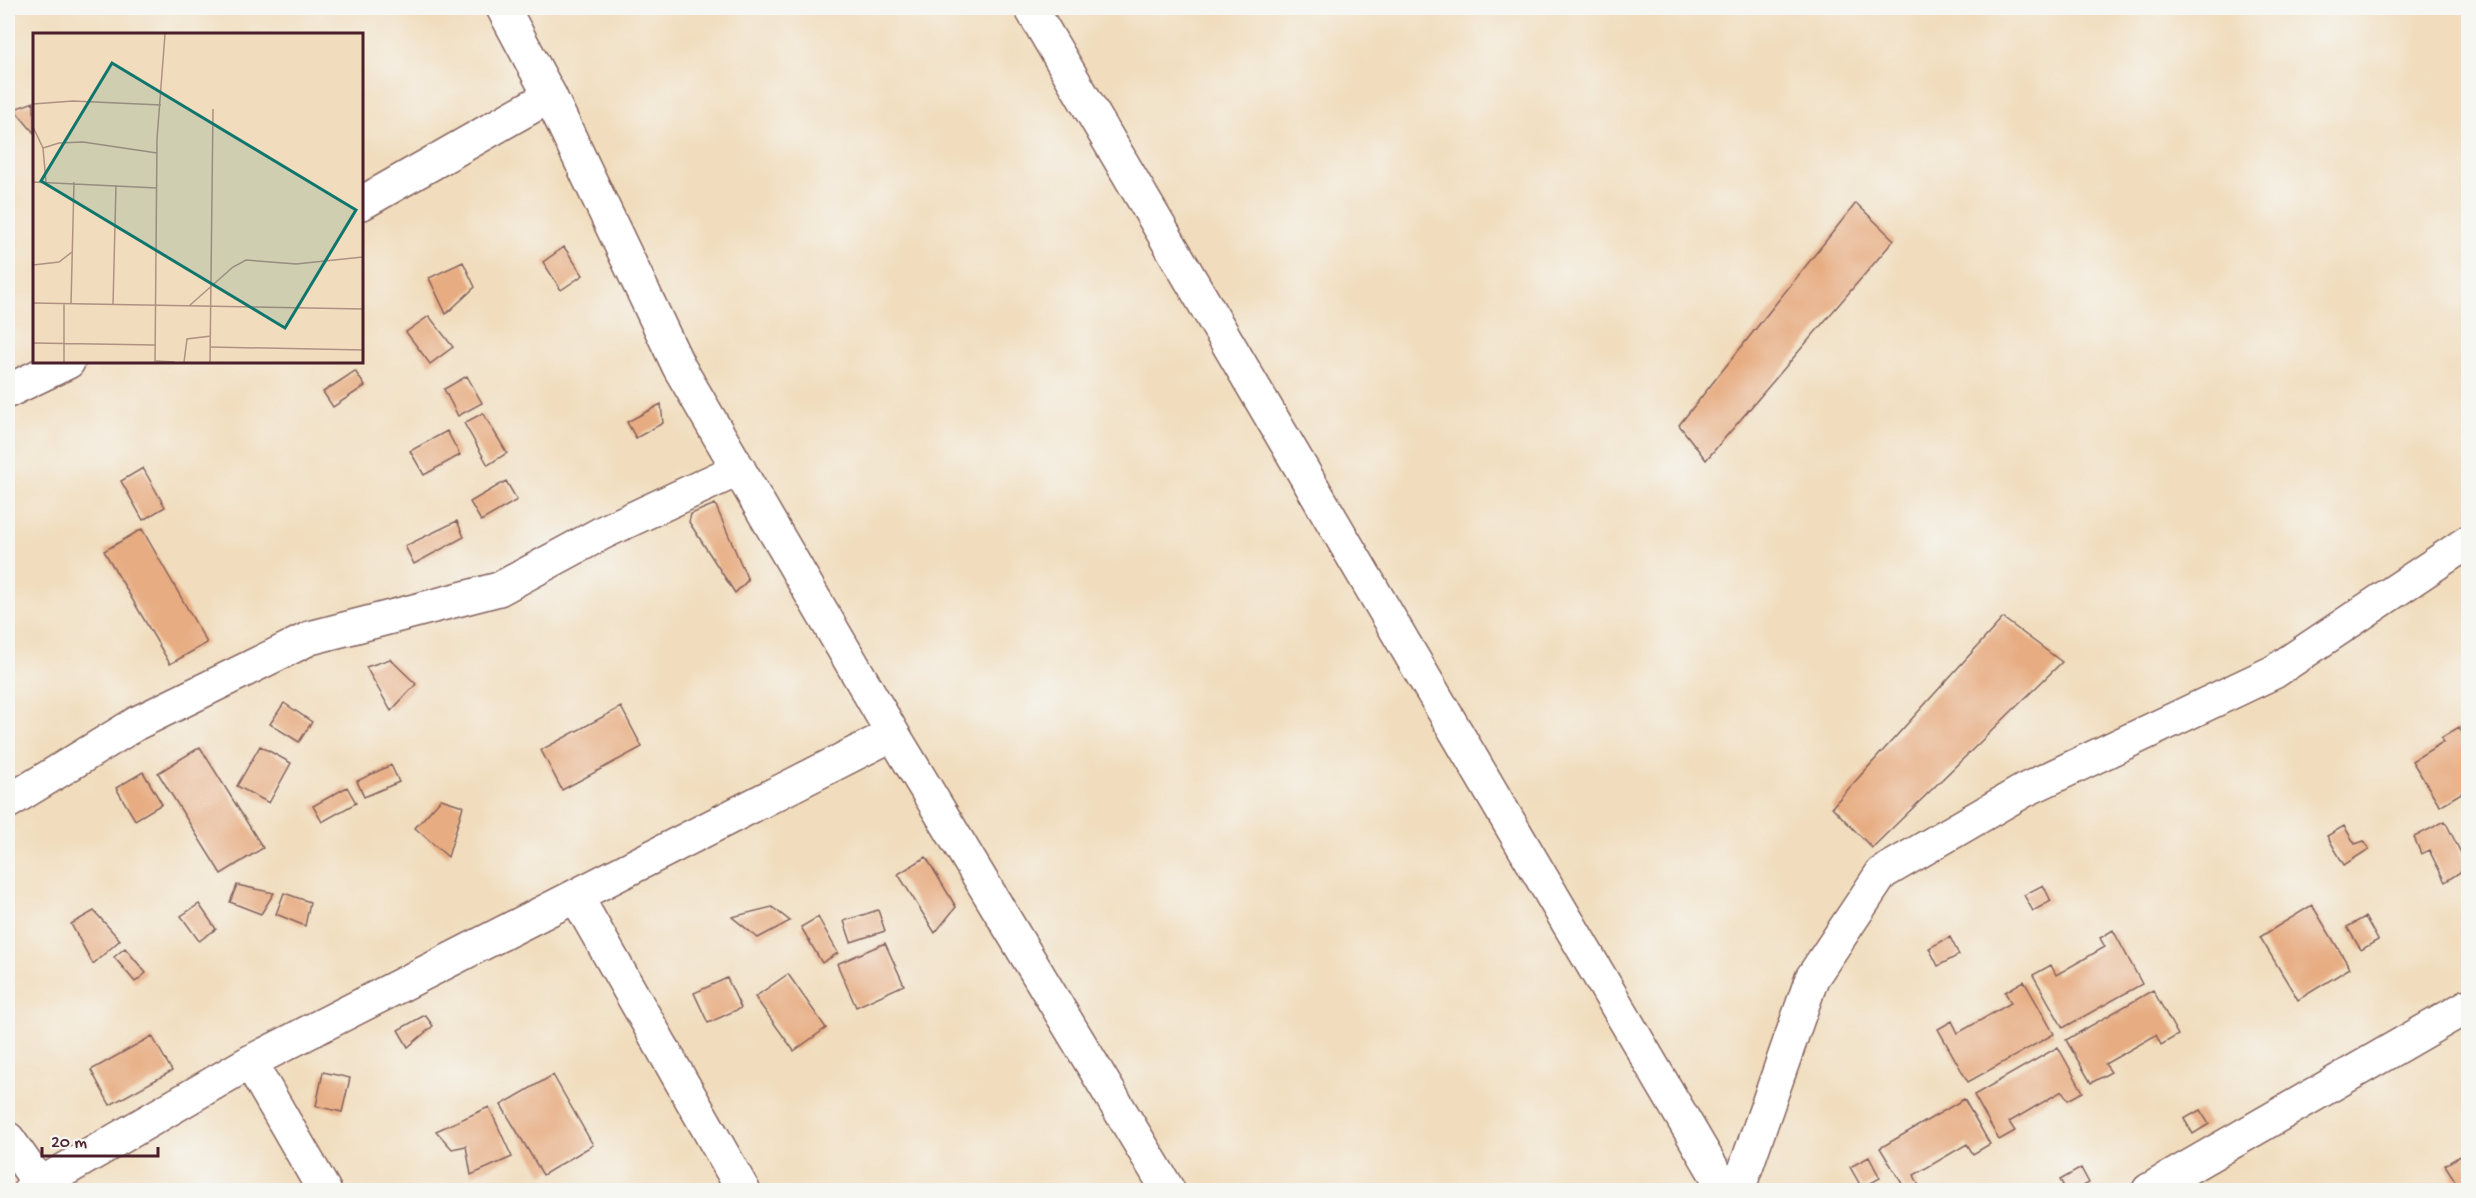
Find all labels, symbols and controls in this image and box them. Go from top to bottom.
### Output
inset map [33,33,363,363]
scale bar [42,1120,158,1158]
text: 20 m [51,1133,87,1154]

